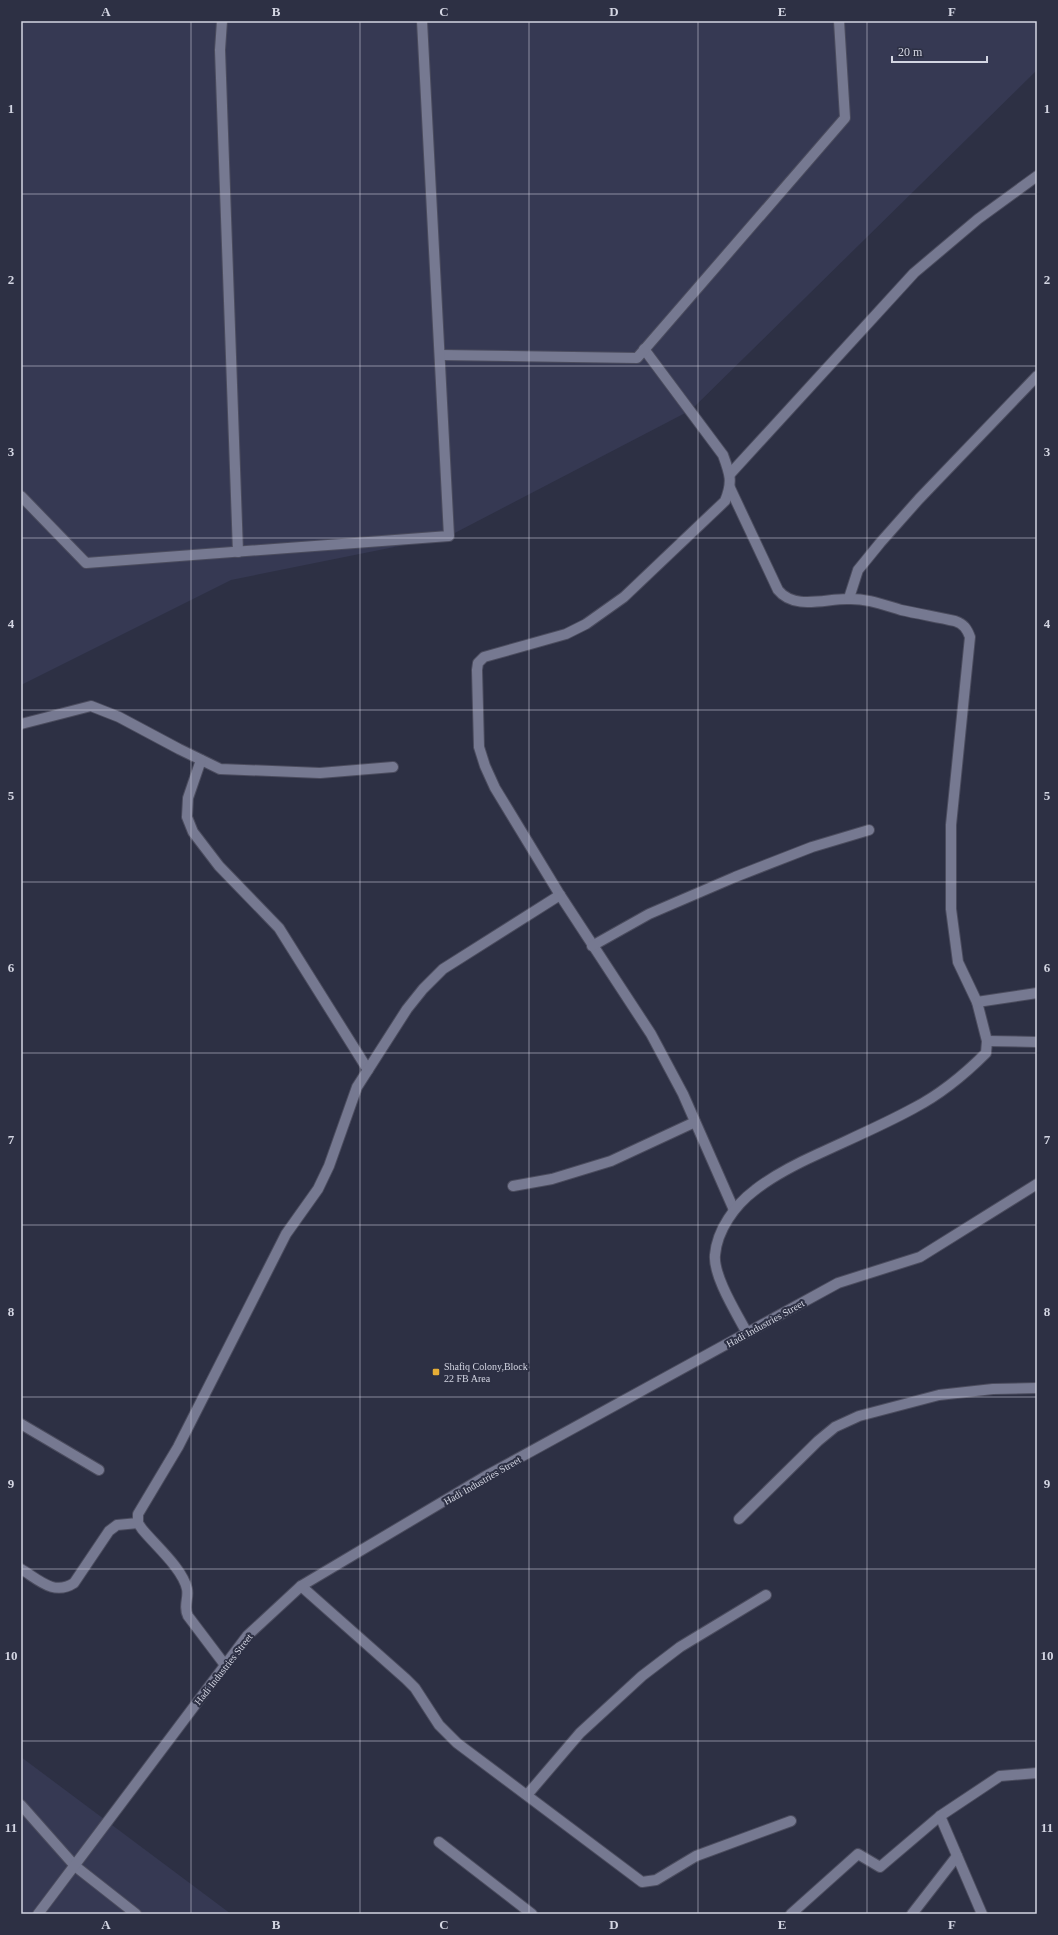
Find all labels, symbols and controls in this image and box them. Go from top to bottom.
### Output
text: A [101,4,111,19]
text: B [272,4,281,19]
text: C [439,4,449,19]
text: D [609,4,619,19]
text: E [778,4,786,19]
text: F [948,4,956,19]
scale bar [892,38,987,64]
text: 20 m [898,45,923,59]
text: 1 [8,101,14,116]
text: 1 [1044,101,1050,116]
text: 2 [8,272,14,287]
text: 2 [1044,272,1050,287]
text: 3 [8,444,15,459]
text: 3 [1044,444,1051,459]
text: 4 [8,616,15,631]
text: 4 [1044,616,1051,631]
text: 5 [8,788,15,803]
text: 5 [1044,788,1051,803]
text: 6 [8,960,15,975]
text: 6 [1044,960,1051,975]
text: 7 [8,1132,15,1147]
text: 7 [1044,1132,1051,1147]
street label: Hadi Industries Street [724,1297,806,1349]
text: 8 [8,1304,15,1319]
text: 8 [1044,1304,1051,1319]
place label: Shafiq Colony,Block 22 FB Area [444,1361,528,1384]
marker: Shafiq Colony,Block 22 FB Area [431,1367,441,1377]
street label: Hadi Industries Street [442,1454,523,1507]
text: 9 [8,1476,15,1491]
text: 9 [1044,1476,1051,1491]
street label: Hadi Industries Street [192,1631,255,1707]
text: 10 [5,1648,18,1663]
text: 10 [1041,1648,1054,1663]
text: 11 [5,1820,17,1835]
text: 11 [1041,1820,1053,1835]
text: A [101,1917,111,1932]
text: B [272,1917,281,1932]
text: C [439,1917,449,1932]
text: D [609,1917,619,1932]
text: E [778,1917,786,1932]
text: F [948,1917,956,1932]

